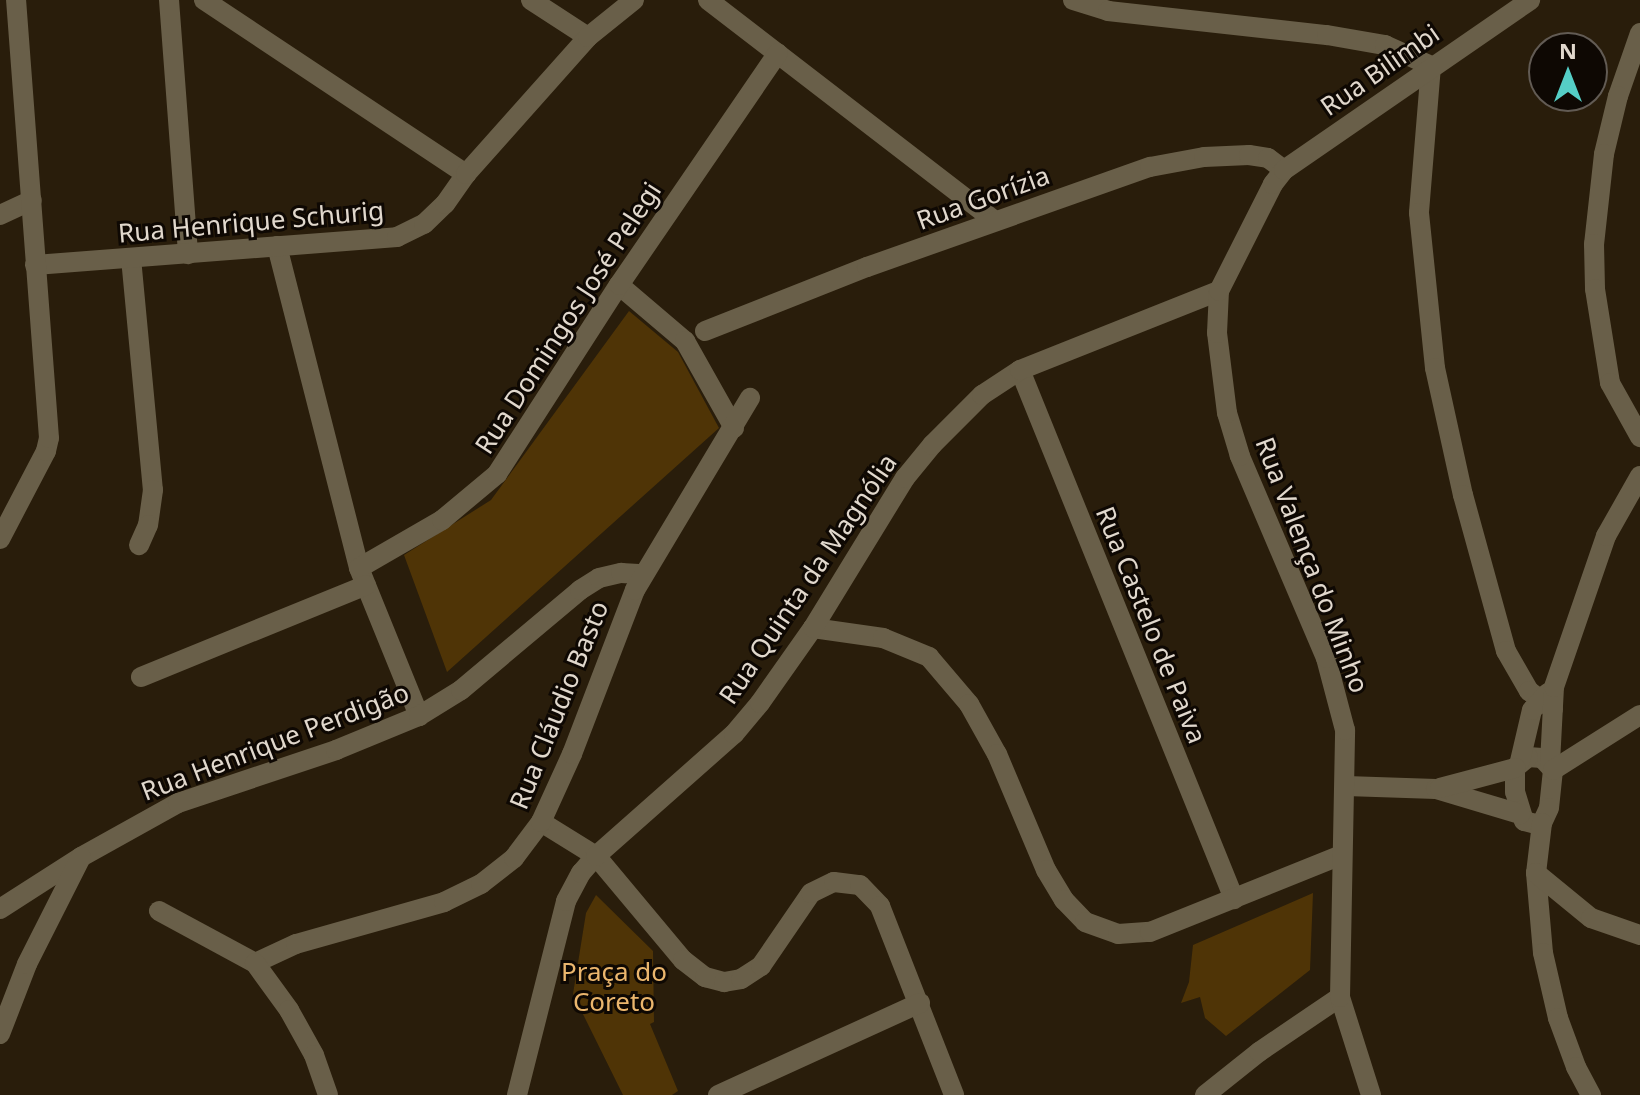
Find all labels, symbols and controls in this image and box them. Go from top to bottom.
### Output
street label: Rua Bilimbi [1315,18,1445,122]
north arrow [1528,32,1608,112]
text: N [1559,35,1577,65]
street label: Rua Gorízia [912,160,1054,236]
street label: Rua Domingos José Pelegi [468,176,668,460]
street label: Rua Henrique Schurig [117,195,385,249]
street label: Rua Valença do Minho [1249,433,1375,697]
street label: Rua Quinta da Magnólia [713,448,903,710]
street label: Rua Castelo de Paiva [1089,502,1213,748]
street label: Rua Cláudio Basto [503,596,615,814]
street label: Rua Henrique Perdigão [137,677,413,807]
park label: Praça do Coreto [561,956,667,1018]

